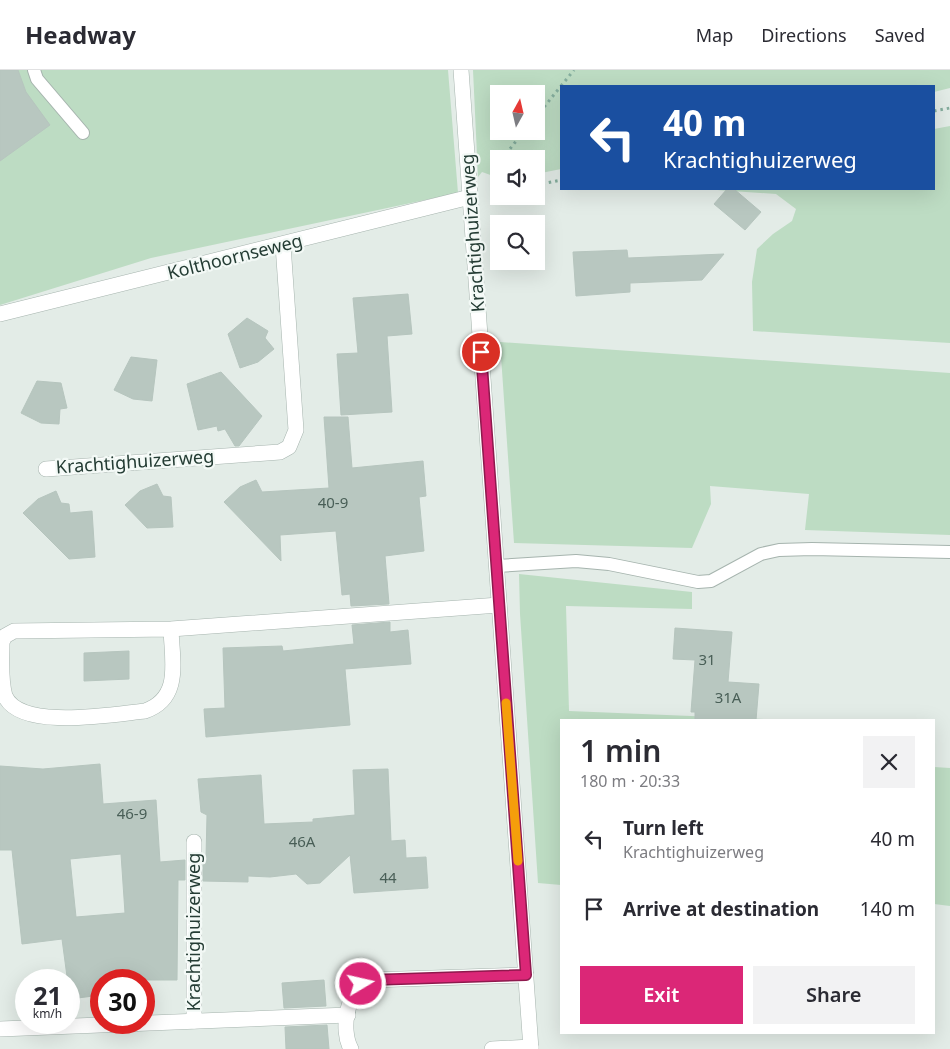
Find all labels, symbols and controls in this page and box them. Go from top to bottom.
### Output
text: Headway [25,18,136,51]
text: Map [696,23,733,47]
text: Directions [761,23,847,47]
text: Saved [875,23,925,47]
north arrow [490,85,545,140]
map controls [490,85,545,270]
text: 40 m [663,99,746,146]
icon: left [580,105,645,170]
text: Krachtighuizerweg [663,144,857,174]
button: sound [490,150,545,205]
street label: Krachtighuizerweg [454,153,490,313]
button: search [490,215,545,270]
street label: Kolthoornseweg [165,228,305,284]
pin [460,331,502,373]
icon: arrive [467,338,495,366]
street label: Krachtighuizerweg [55,443,215,479]
house number: 40-9 [318,492,348,512]
house number: 31 [698,649,716,669]
house number: 31A [715,687,742,707]
text: 1 min [580,730,661,771]
button: close [863,736,915,788]
text: 180 m · 20:33 [580,770,680,792]
house number: 46-9 [117,803,147,823]
text: Turn left [623,815,704,841]
icon: left [580,825,608,853]
text: 40 m [871,826,915,852]
house number: 46A [289,831,316,851]
text: Krachtighuizerweg [623,841,764,863]
street label: Krachtighuizerweg [181,853,205,1011]
house number: 44 [379,867,397,887]
icon: arrive [580,895,608,923]
text: Arrive at destination [623,896,819,922]
text: 140 m [860,896,915,922]
position arrow [334,957,386,1009]
button: Exit [580,966,743,1024]
button: Share [753,966,915,1024]
speed limit sign: 30 [90,969,155,1034]
text: 21 [33,978,62,1012]
text: km/h [33,1005,62,1022]

